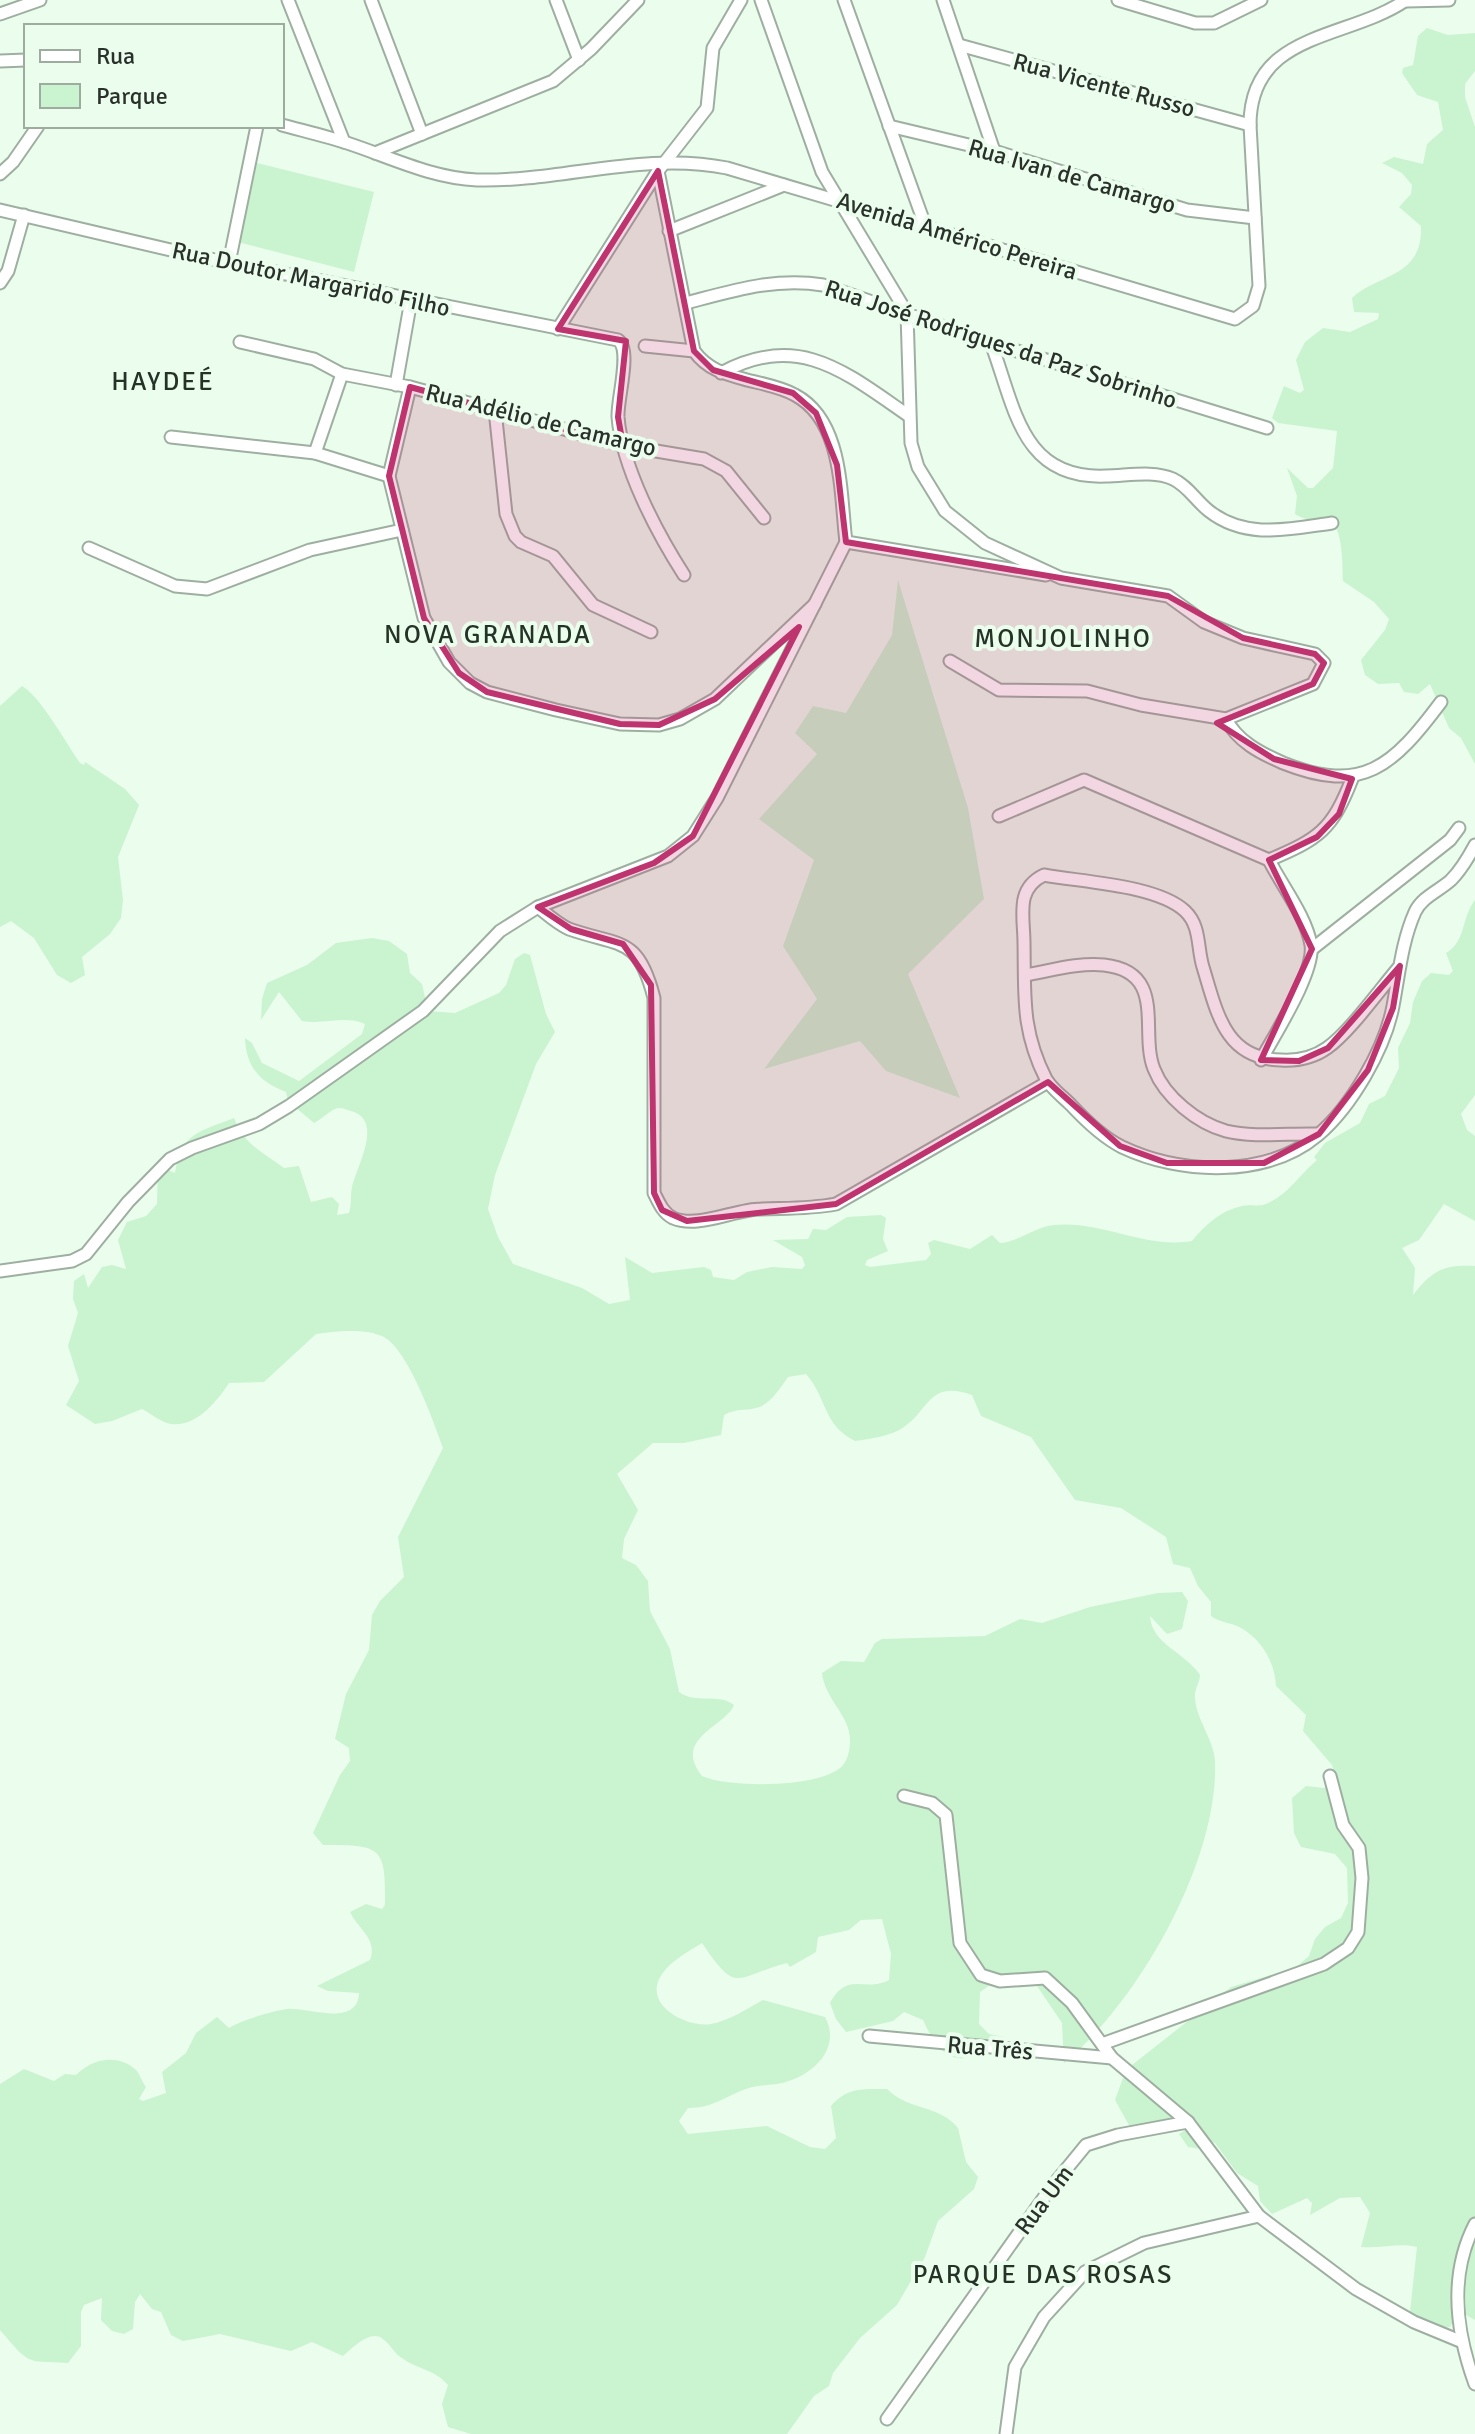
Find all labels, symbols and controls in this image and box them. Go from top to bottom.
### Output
legend [24,24,284,128]
text: Rua [96,41,135,71]
street label: Rua Vicente Russo [1010,46,1198,124]
text: Parque [96,81,168,111]
street label: Rua Ivan de Camargo [965,132,1179,220]
street label: Avenida Américo Pereira [833,185,1081,287]
street label: Rua Doutor Margarido Filho [169,235,453,323]
street label: Rua José Rodrigues da Paz Sobrinho [821,273,1181,415]
district label: HAYDEÉ [111,366,215,398]
street label: Rua Adélio de Camargo [423,377,659,463]
district label: NOVA GRANADA [384,619,592,651]
district label: MONJOLINHO [974,623,1152,655]
street label: Rua Três [946,2029,1034,2067]
street label: Rua Um [1008,2159,1080,2241]
district label: PARQUE DAS ROSAS [913,2259,1173,2291]

